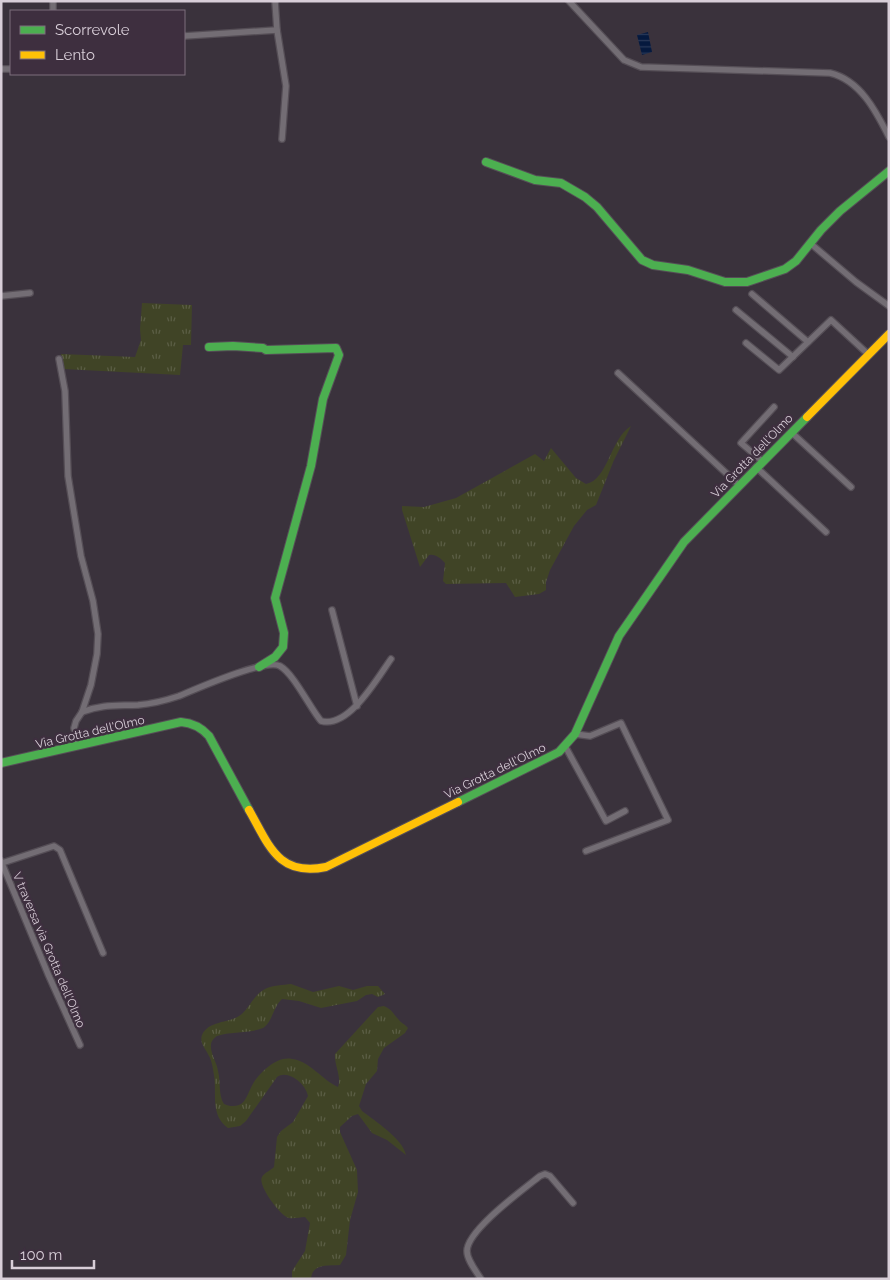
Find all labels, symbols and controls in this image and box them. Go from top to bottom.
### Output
legend [10,10,185,75]
text: Scorrevole [55,21,130,39]
text: Lento [55,46,95,64]
street label: Via Grotta dell'Olmo [708,411,796,501]
street label: Via Grotta dell'Olmo [34,713,146,751]
street label: Via Grotta dell'Olmo [442,740,548,802]
street label: V traversa via Grotta dell'Olmo [10,870,88,1030]
scale bar [12,1238,95,1270]
text: 100 m [20,1246,62,1264]

